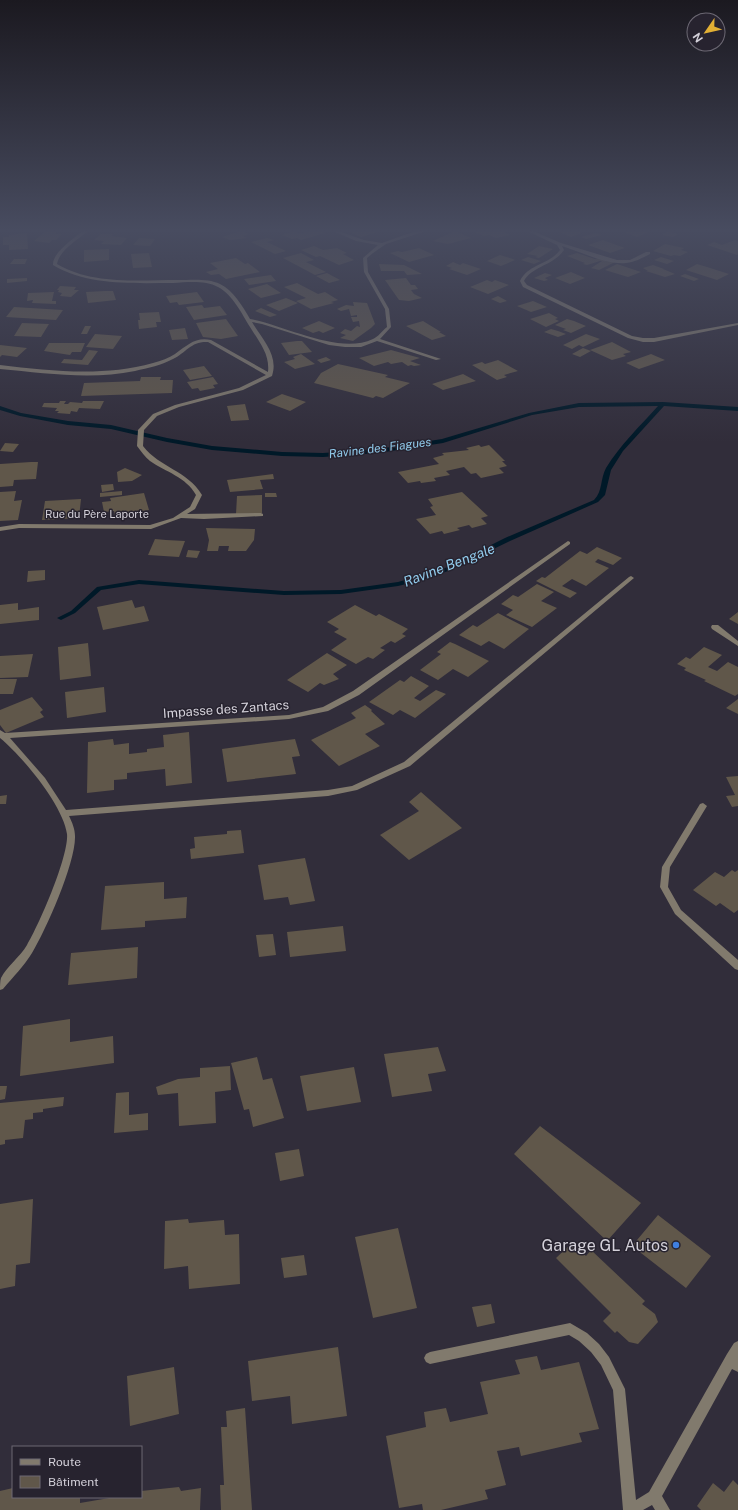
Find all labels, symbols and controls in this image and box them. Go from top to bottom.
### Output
north arrow [686,12,726,52]
text: N [690,31,705,45]
water label: Ravine des Fiagues [328,435,432,461]
street label: Rue du Père Laporte [45,508,149,520]
water label: Ravine Bengale [401,540,497,590]
street label: Impasse des Zantacs [162,697,290,721]
place label: Garage GL Autos [542,1236,668,1255]
marker: Garage GL Autos [671,1240,681,1250]
legend [12,1446,142,1498]
text: Route [48,1455,81,1469]
text: Bâtiment [48,1475,99,1489]

